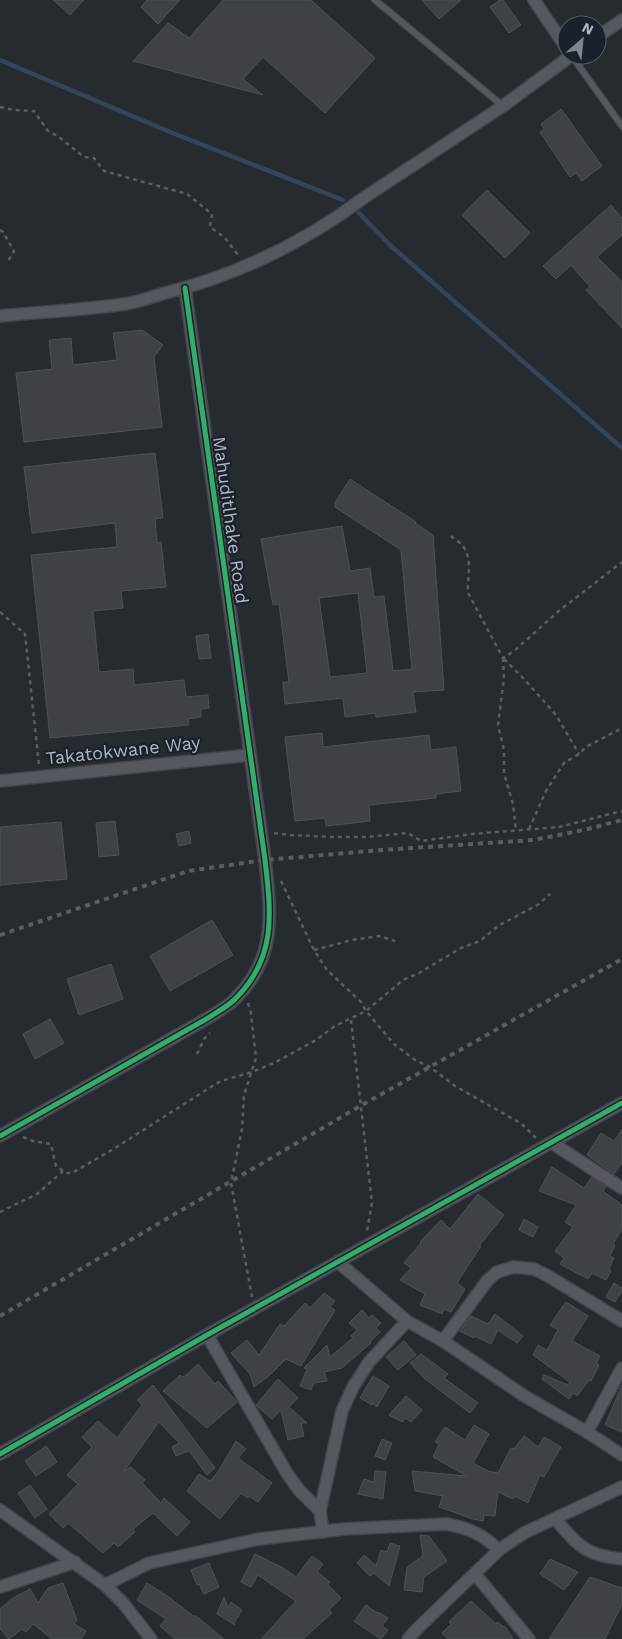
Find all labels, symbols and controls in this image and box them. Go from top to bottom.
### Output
north arrow [557,15,607,65]
text: N [580,19,596,38]
street label: Mahuditlhake Road [209,435,253,605]
street label: Takatokwane Way [45,731,202,769]

